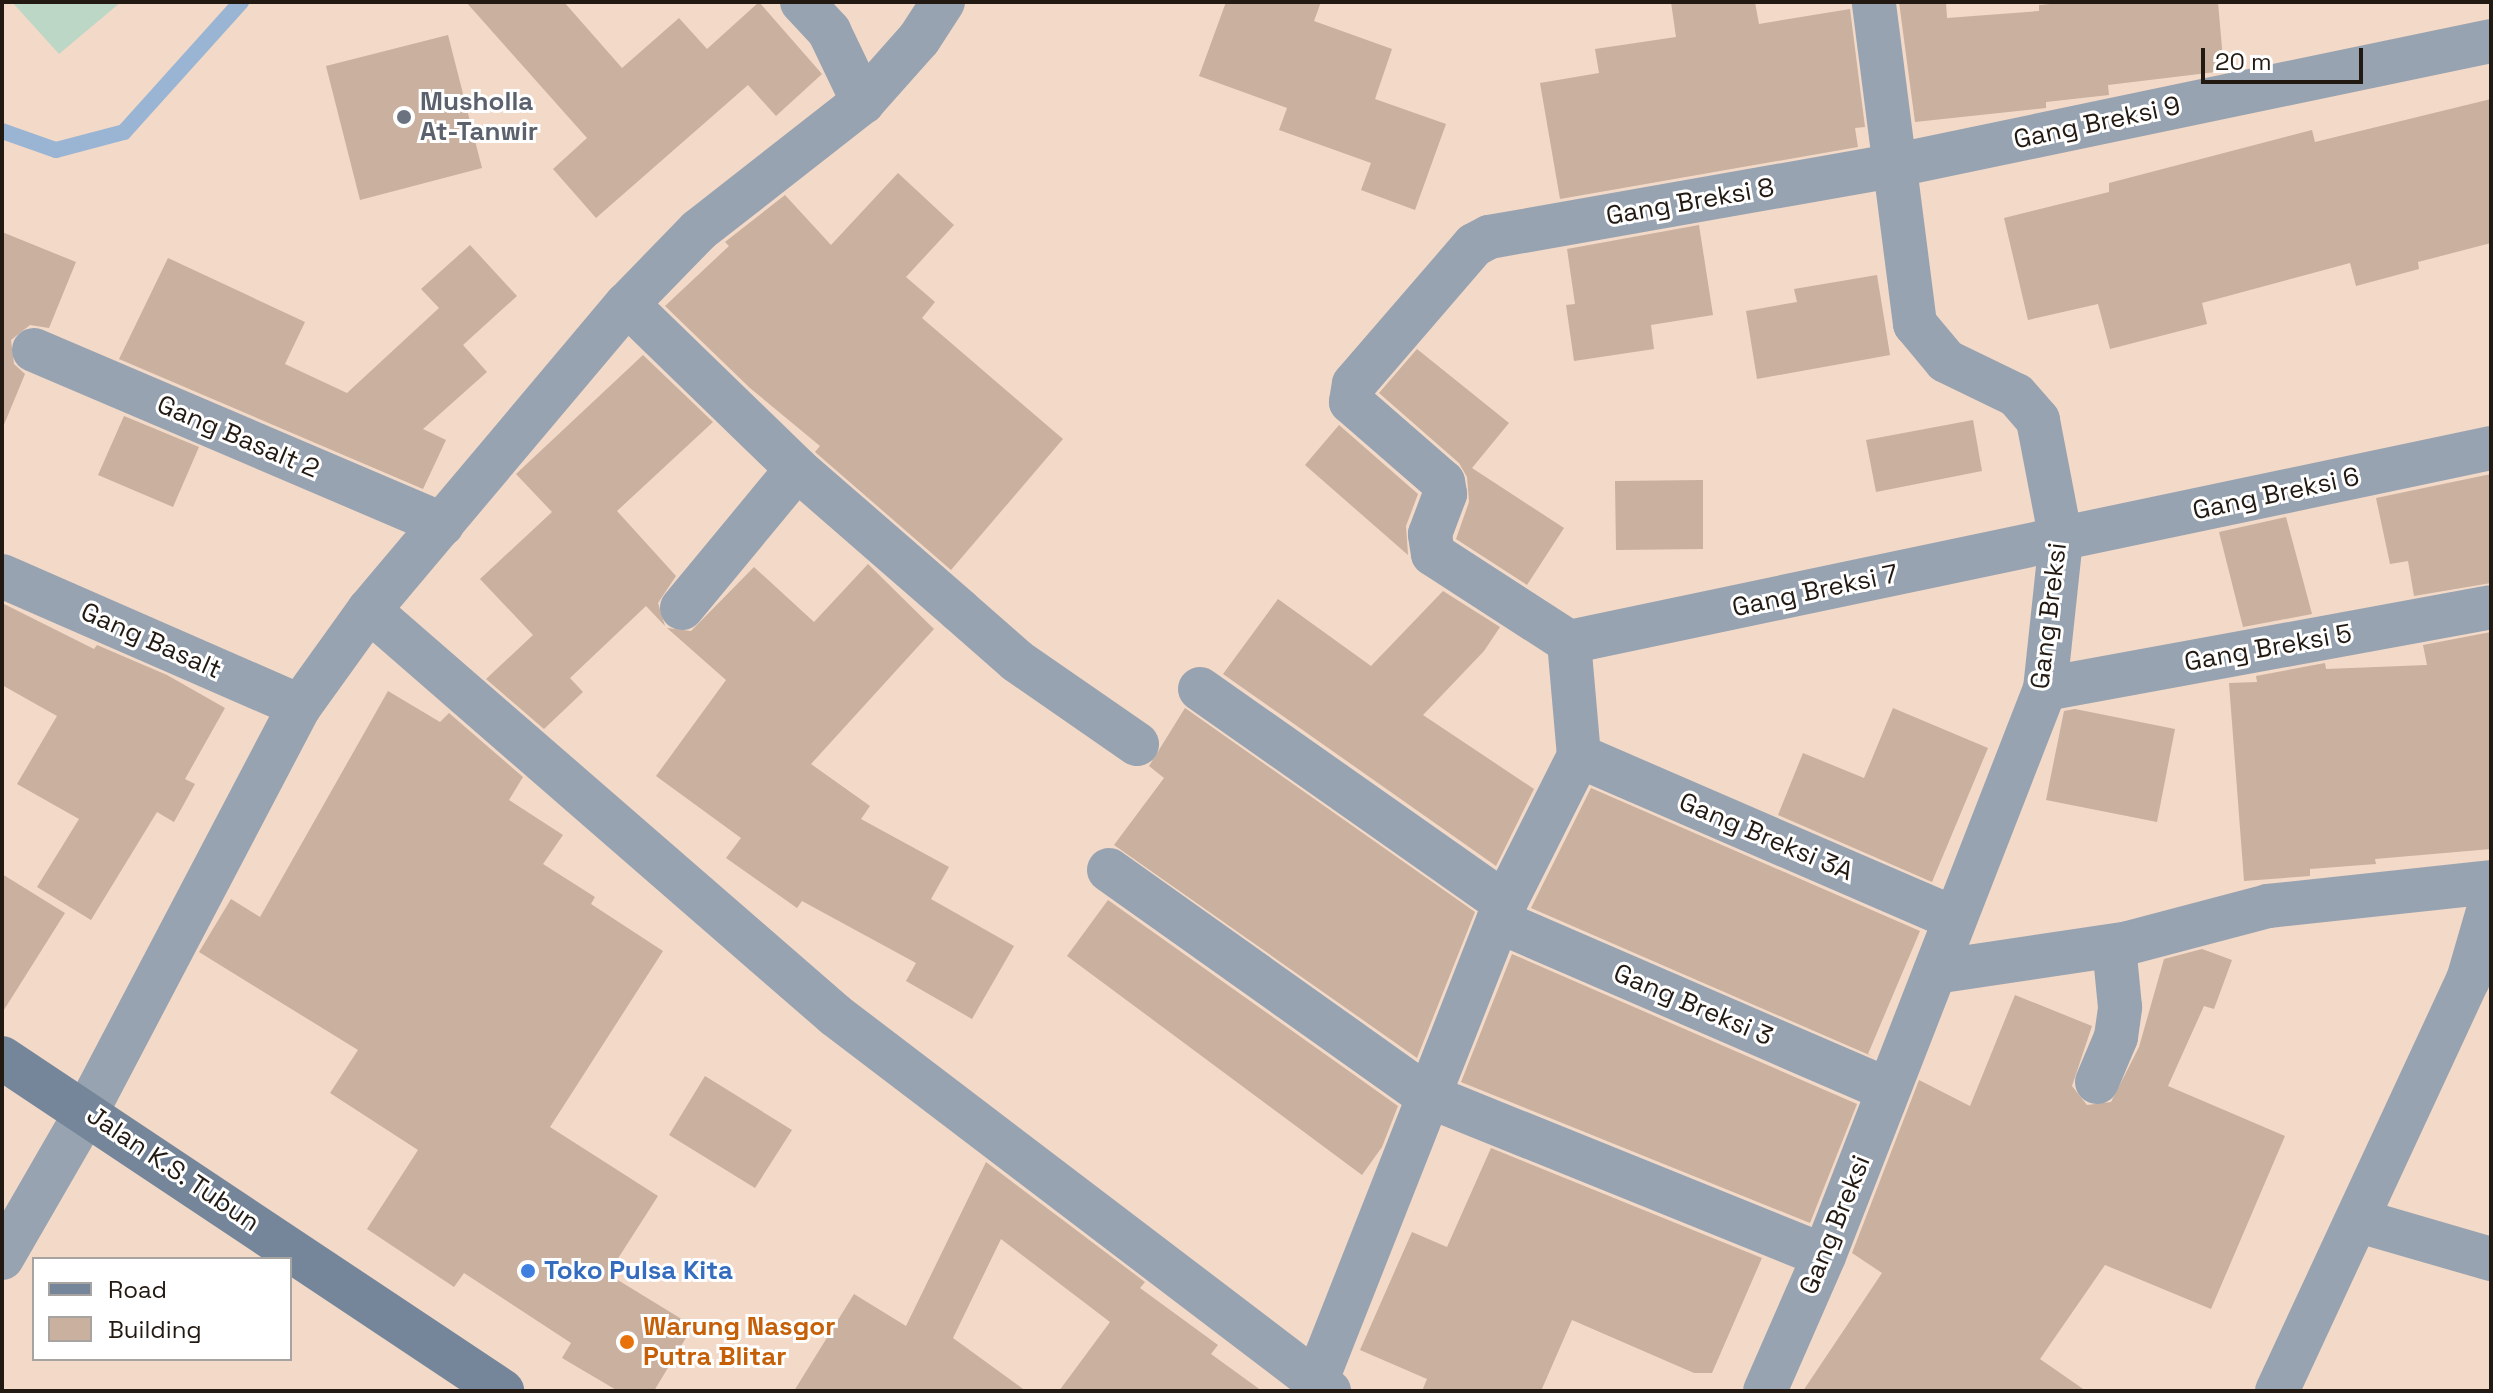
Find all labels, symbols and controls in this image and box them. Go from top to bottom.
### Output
scale bar [2205,32,2367,82]
text: 20 m [2215,46,2272,77]
place label: Musholla At-Tanwir [420,86,538,148]
street label: Gang Breksi 9 [2011,90,2183,156]
marker: Musholla At-Tanwir [395,108,413,126]
street label: Gang Breksi 8 [1604,172,1776,232]
street label: Gang Basalt 2 [152,389,324,485]
street label: Gang Breksi 6 [2190,461,2362,527]
street label: Gang Breksi [2025,541,2073,691]
street label: Gang Breksi 7 [1729,558,1901,624]
street label: Gang Basalt [76,596,226,686]
street label: Gang Breksi 5 [2182,618,2354,678]
street label: Gang Breksi 3A [1674,786,1858,888]
street label: Gang Breksi 3 [1609,958,1777,1052]
street label: Jalan K.S. Tubun [80,1099,266,1239]
street label: Gang Breksi [1793,1151,1877,1299]
place label: Toko Pulsa Kita [544,1255,733,1287]
legend [32,1257,292,1361]
marker: Toko Pulsa Kita [519,1262,537,1280]
text: Road [108,1274,167,1305]
place label: Warung Nasgor Putra Blitar [643,1311,836,1372]
text: Building [108,1314,202,1345]
marker: Warung Nasgor Putra Blitar [618,1333,636,1351]

